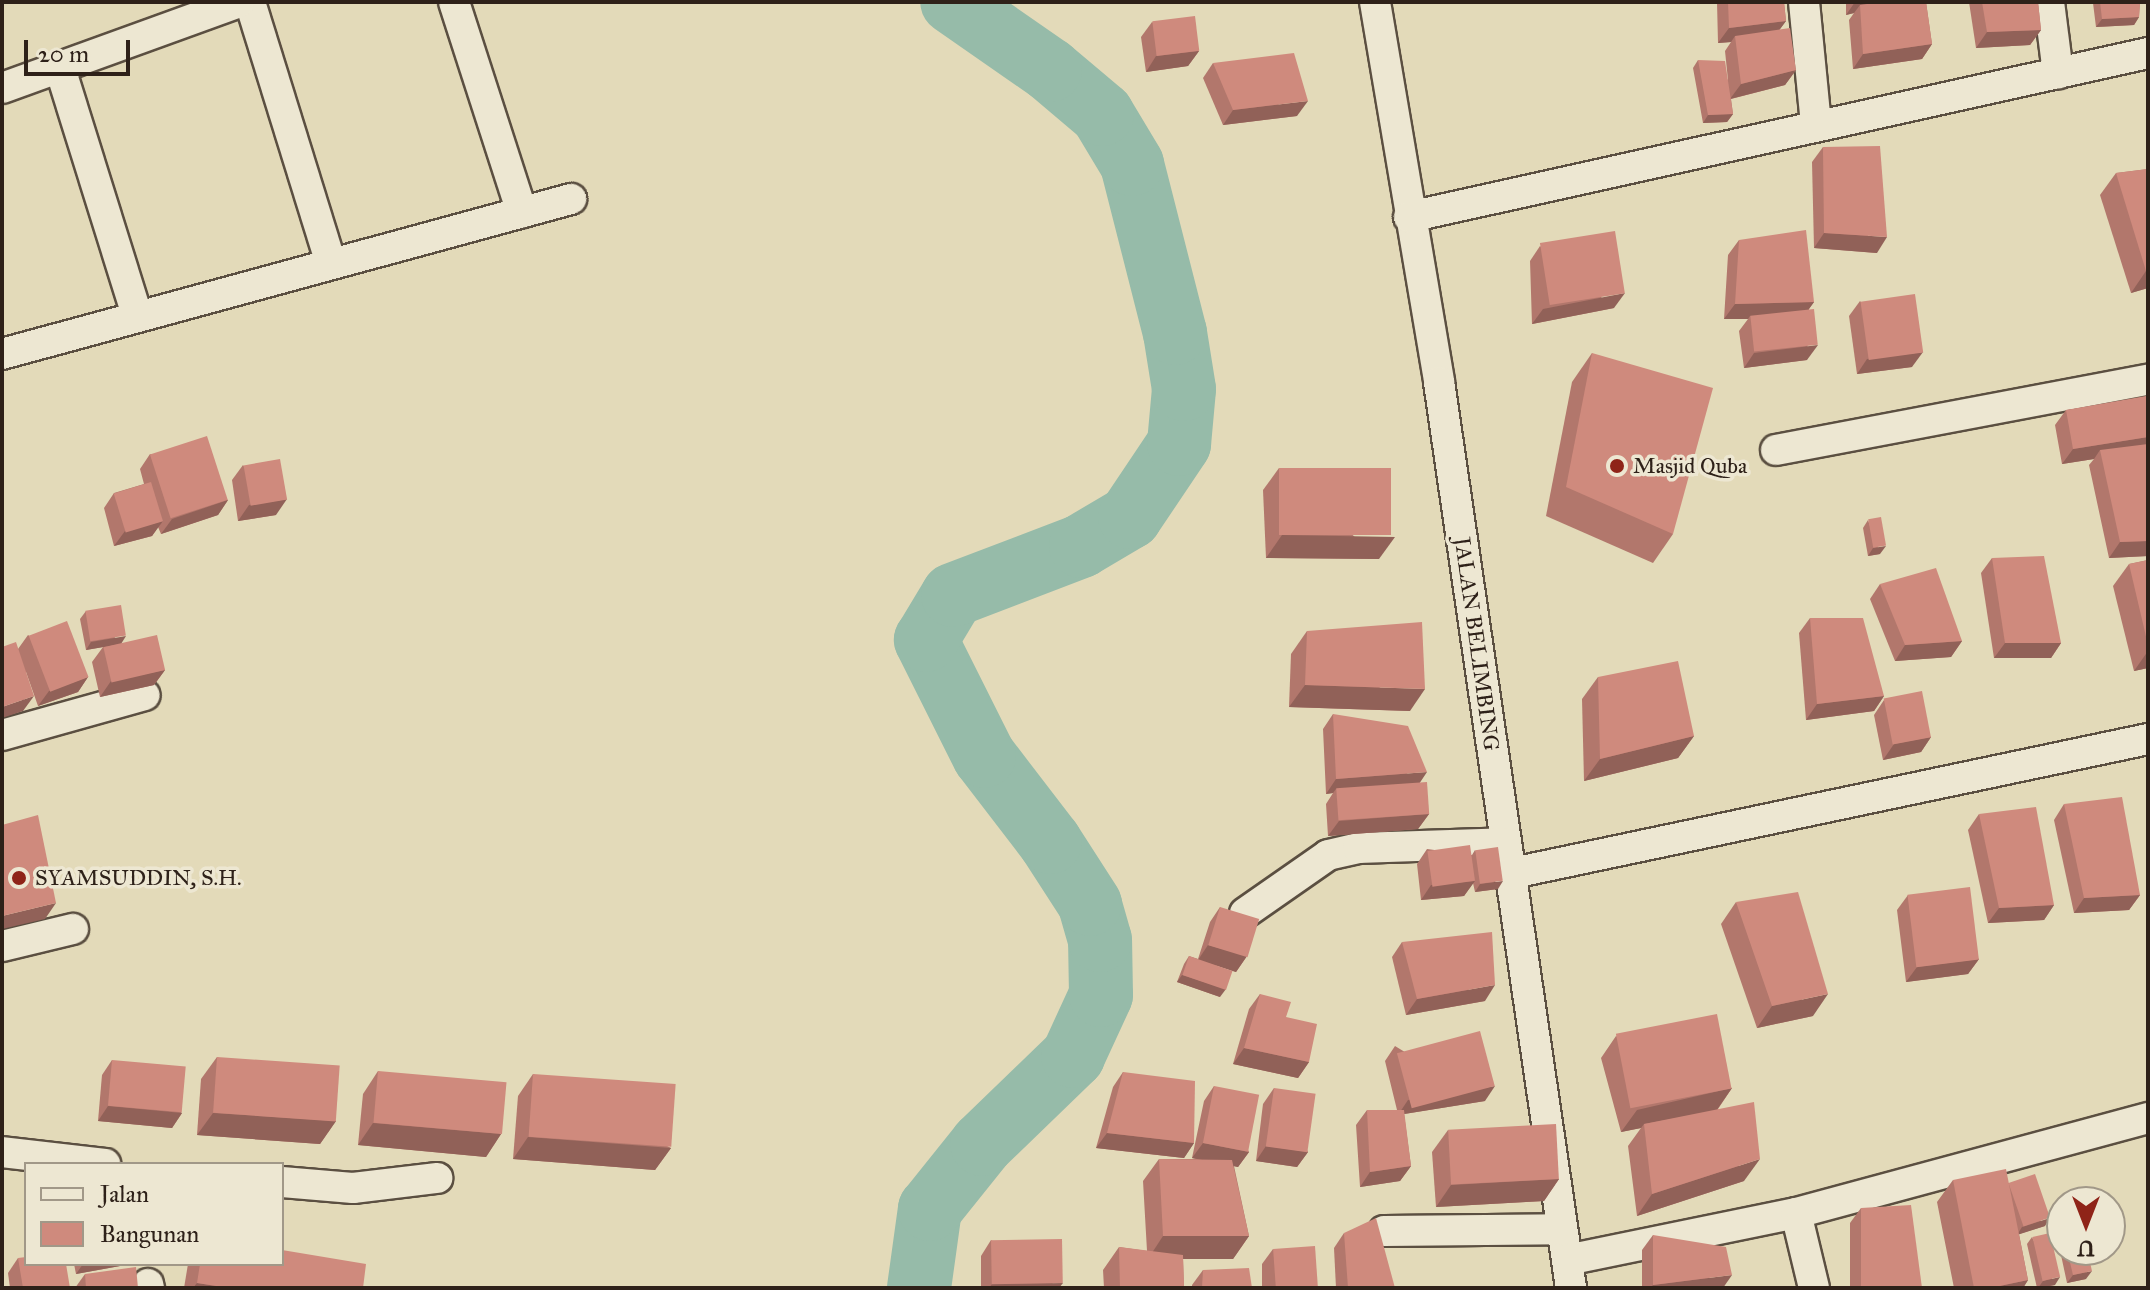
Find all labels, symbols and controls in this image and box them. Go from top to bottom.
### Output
scale bar [28,24,134,74]
text: 20 m [38,39,89,69]
place label: Masjid Quba [1633,453,1747,479]
marker: Masjid Quba [1608,457,1626,475]
street label: JALAN BELIMBING [1449,535,1505,753]
place label: SYAMSUDDIN, S.H. [35,865,242,891]
marker: SYAMSUDDIN, S.H. [10,869,28,887]
legend [24,1162,284,1266]
text: Jalan [100,1179,149,1209]
north arrow [2046,1186,2126,1266]
text: Bangunan [100,1219,199,1249]
text: U [2077,1235,2095,1262]

